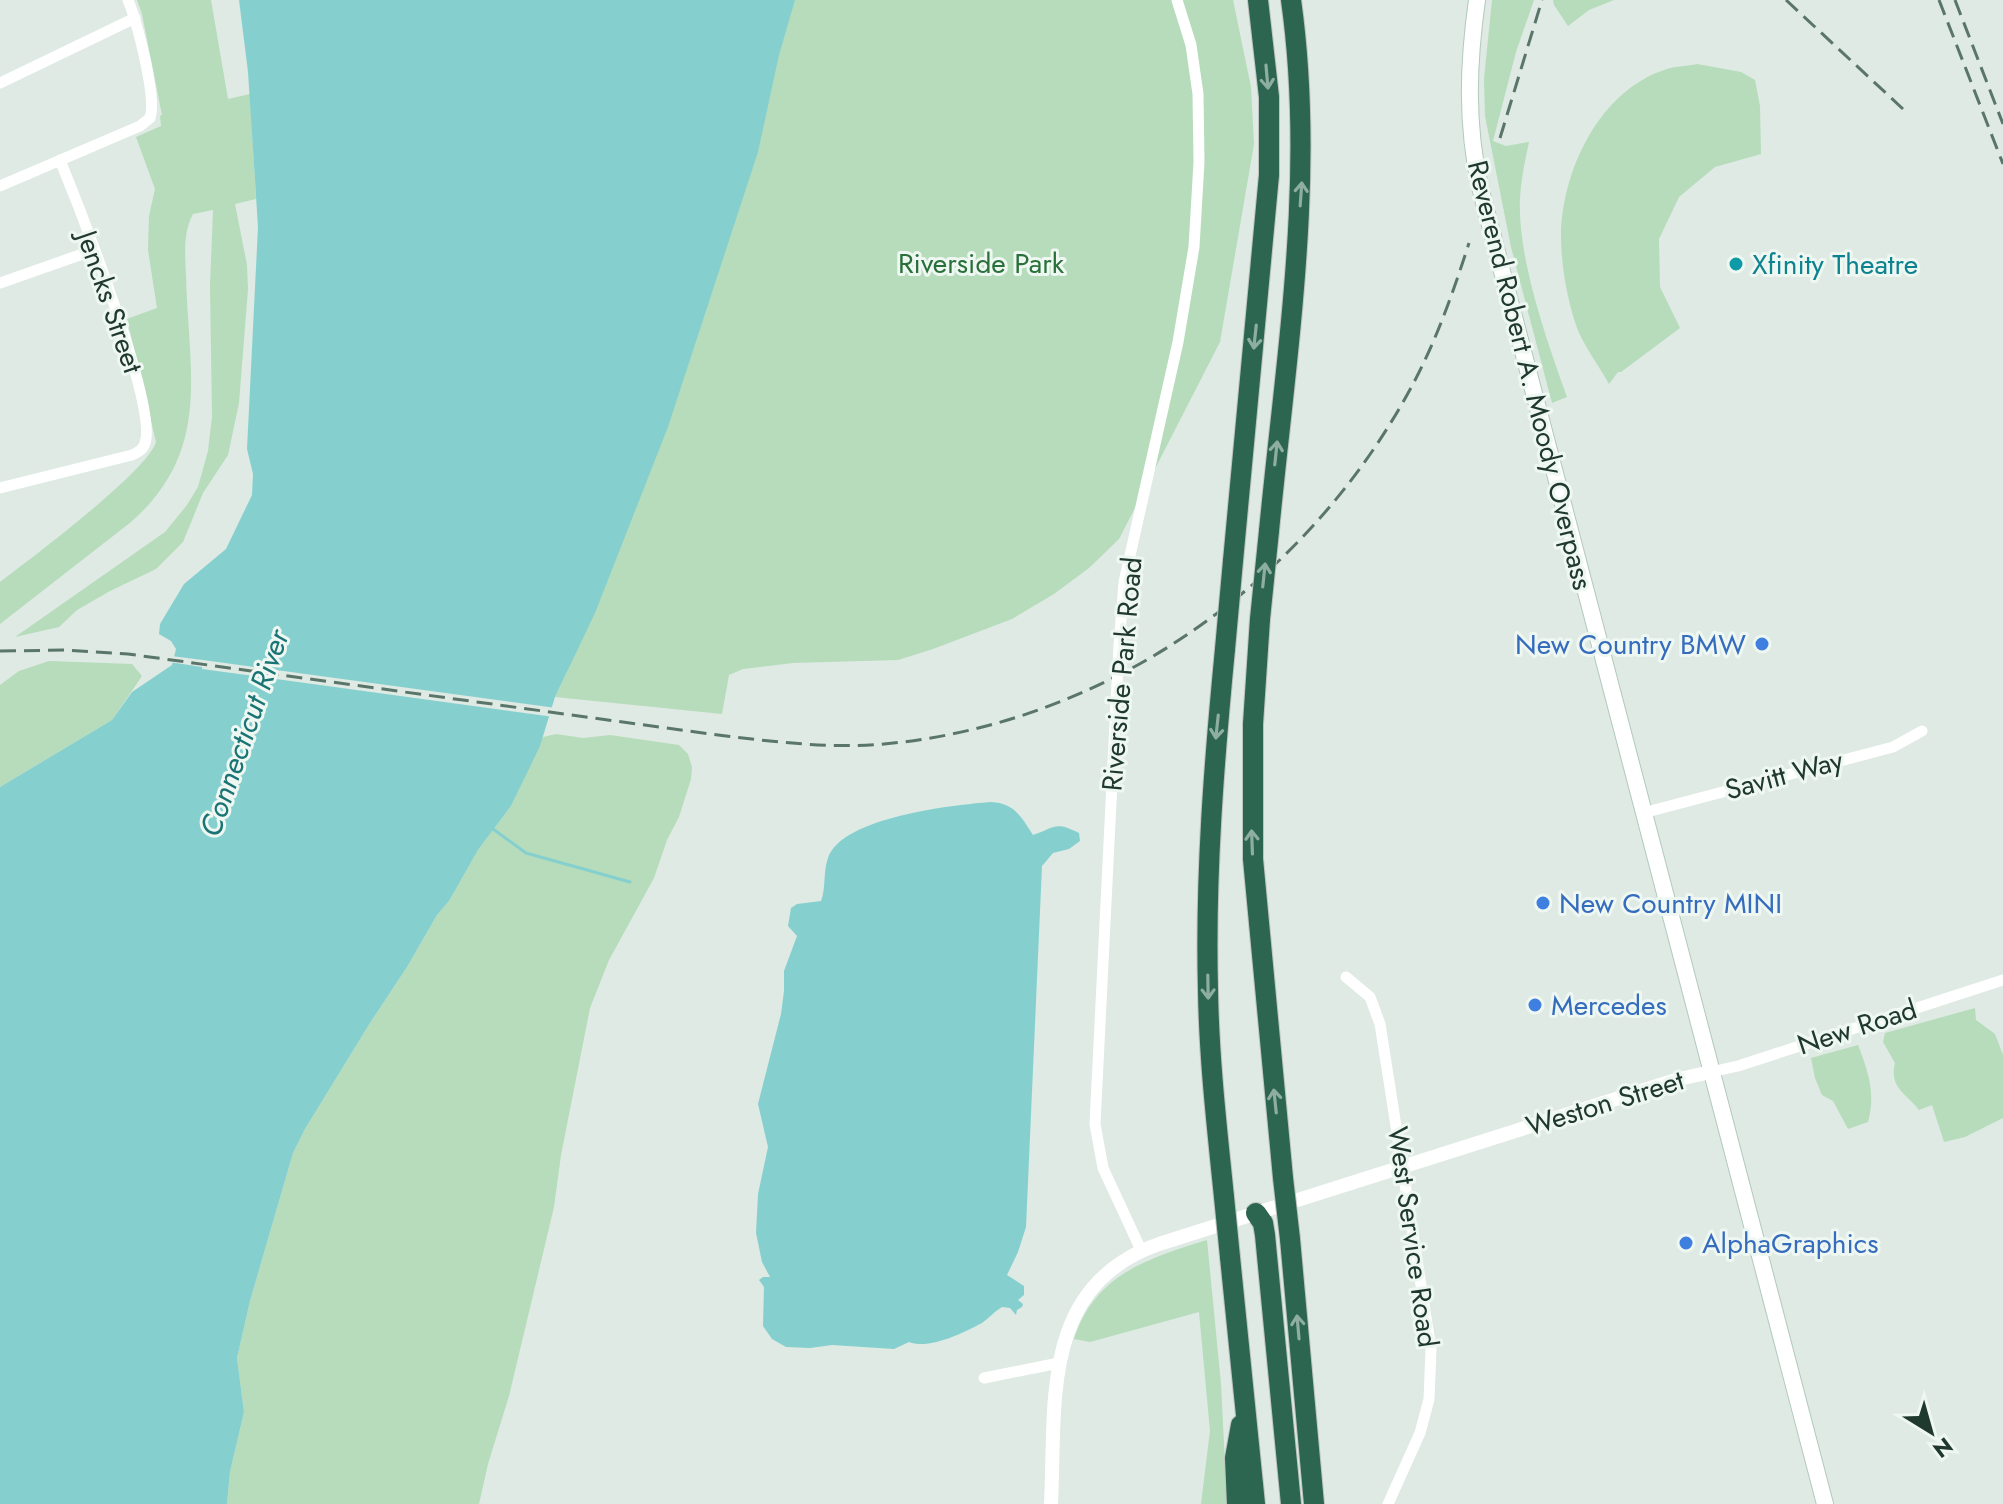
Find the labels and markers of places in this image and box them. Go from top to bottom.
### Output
place label: Xfinity Theatre [1752,244,1918,285]
marker: Xfinity Theatre [1727,255,1745,273]
place label: New Country BMW [1515,624,1746,665]
marker: New Country BMW [1753,635,1771,653]
place label: New Country MINI [1559,883,1782,924]
marker: New Country MINI [1534,894,1552,912]
place label: Mercedes [1551,985,1667,1026]
marker: Mercedes [1526,996,1544,1014]
place label: AlphaGraphics [1702,1223,1878,1264]
marker: AlphaGraphics [1677,1234,1695,1252]

